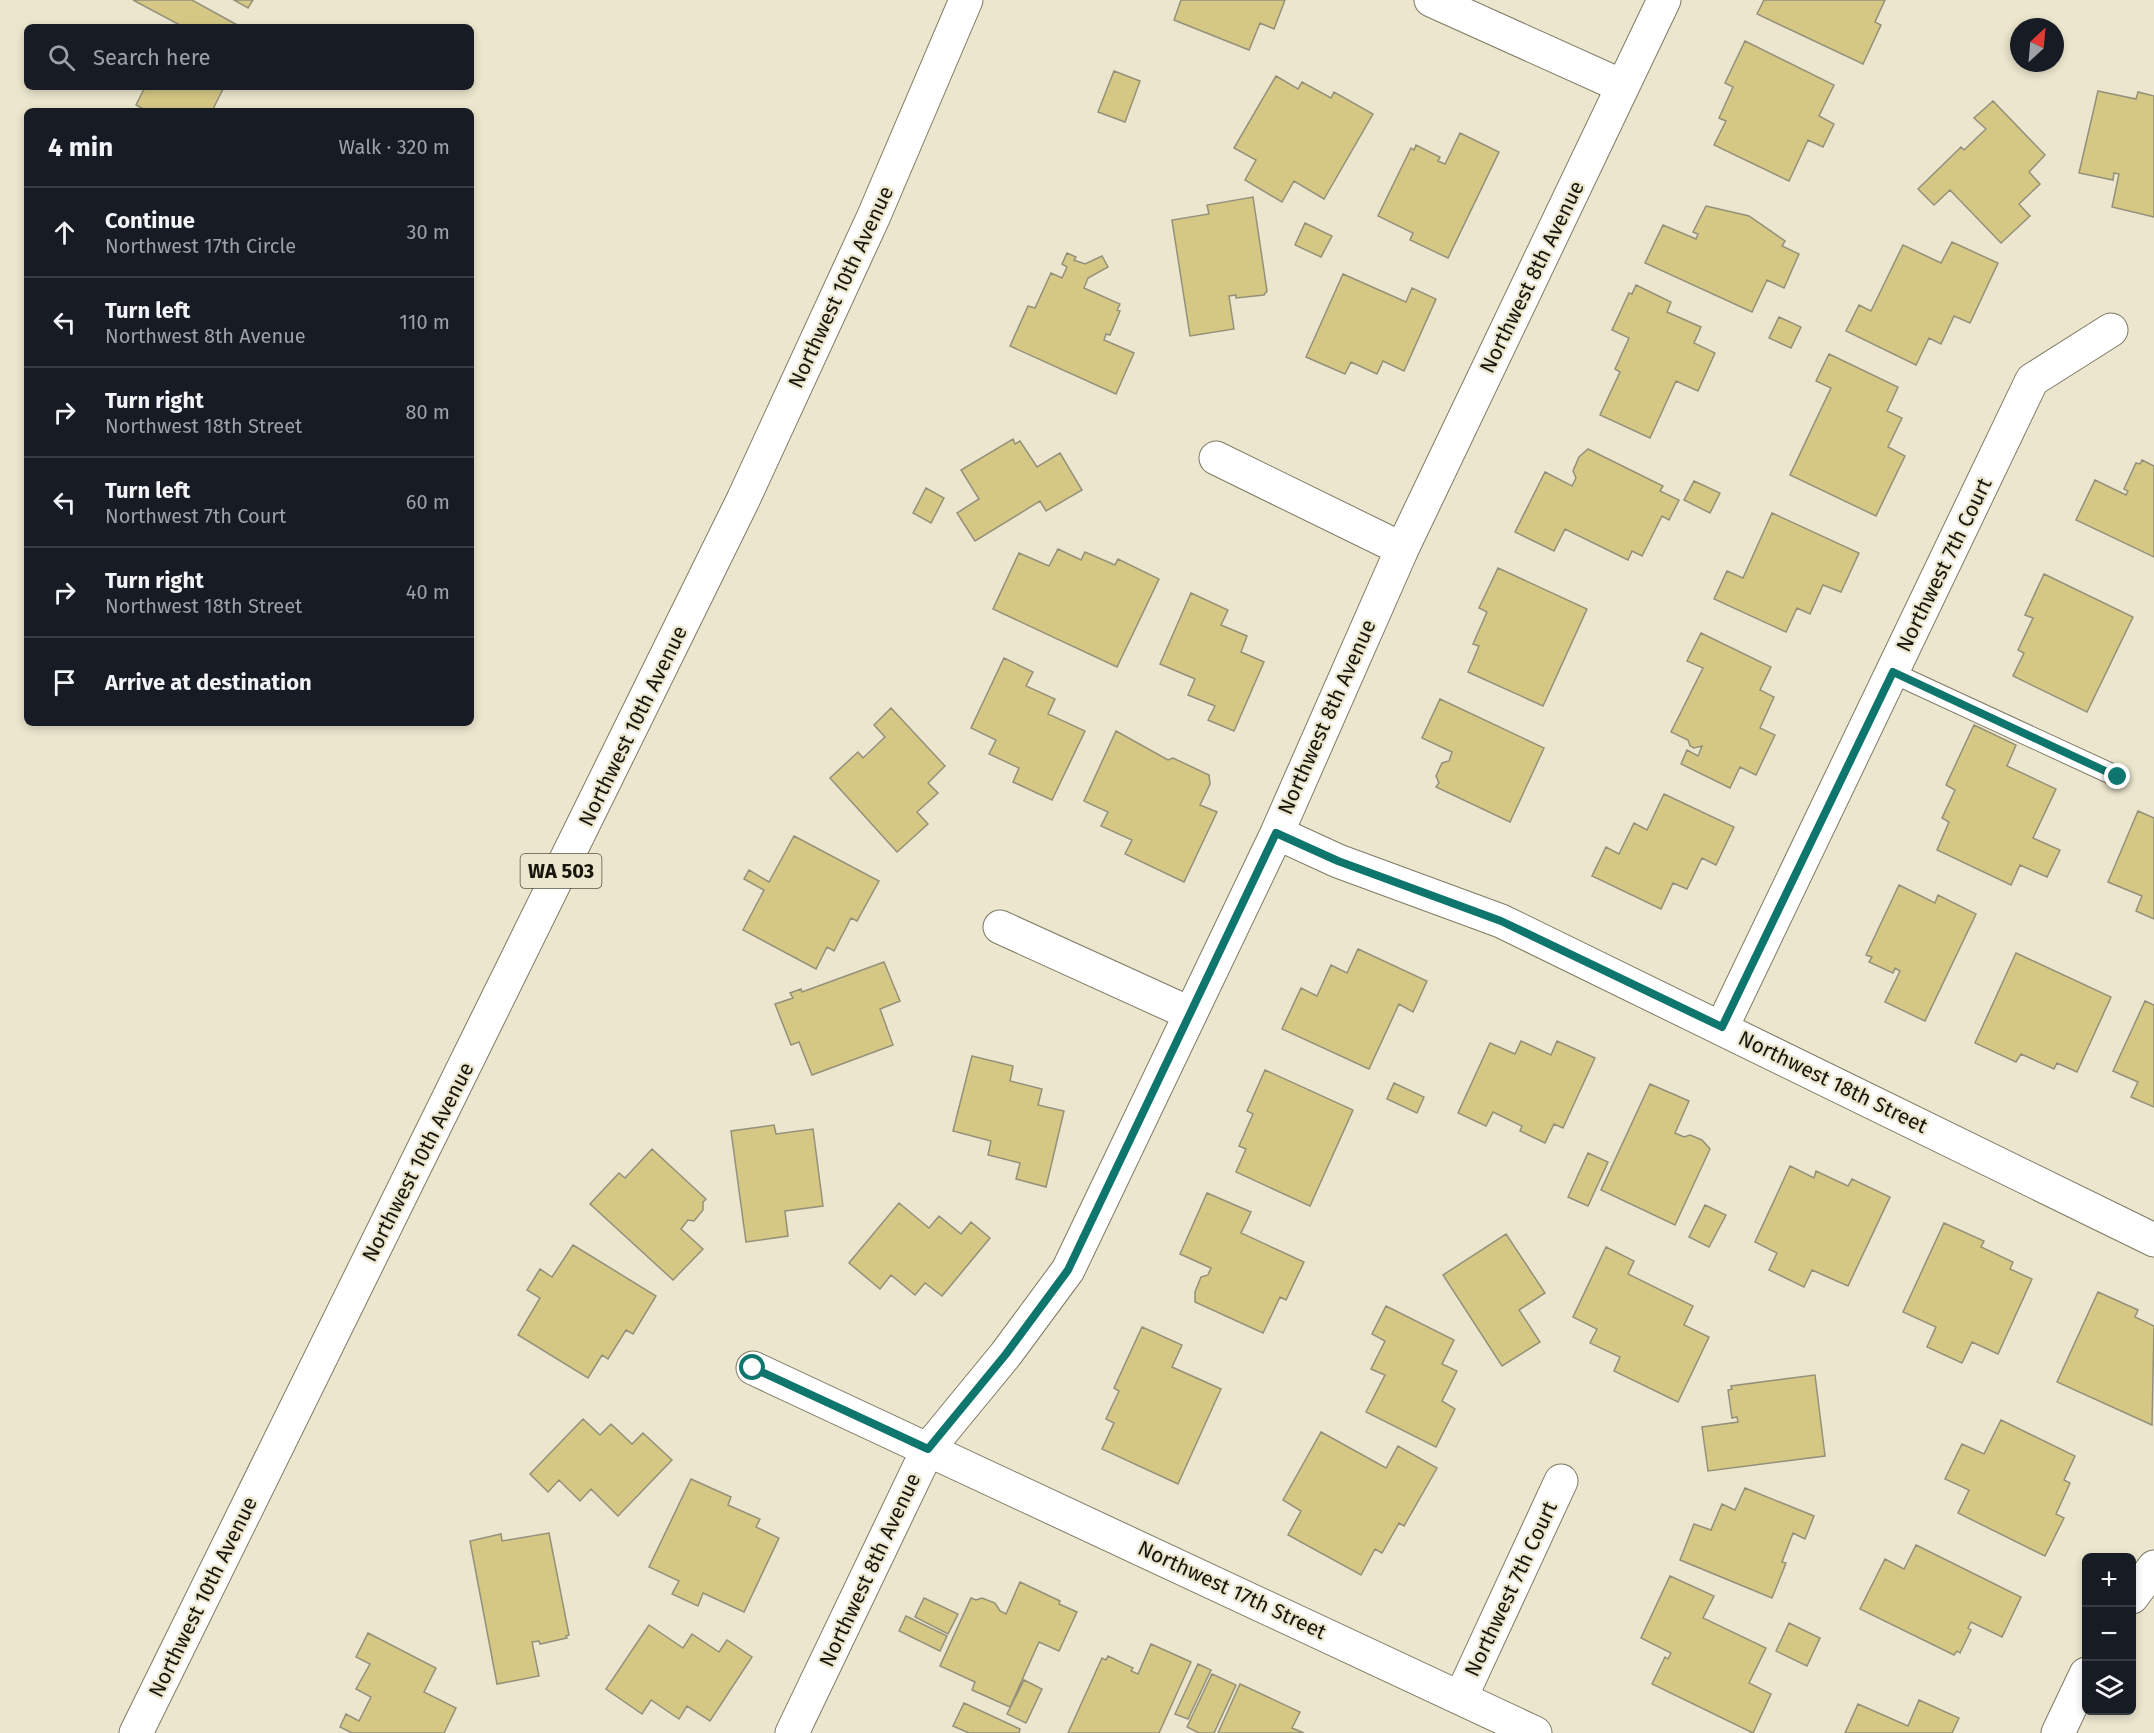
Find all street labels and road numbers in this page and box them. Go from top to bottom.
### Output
street label: Northwest 8th Avenue [1474,177,1590,377]
street label: Northwest 10th Avenue [783,182,899,392]
street label: Northwest 7th Court [1891,473,1998,656]
street label: Northwest 8th Avenue [1272,615,1382,819]
street label: Northwest 10th Avenue [573,621,693,831]
road number: WA 503 [520,854,602,888]
street label: Northwest 18th Street [1734,1025,1932,1139]
street label: Northwest 10th Avenue [356,1058,480,1266]
street label: Northwest 8th Avenue [814,1469,926,1671]
street label: Northwest 10th Avenue [143,1492,263,1702]
street label: Northwest 7th Court [1459,1497,1563,1681]
street label: Northwest 17th Street [1134,1535,1331,1645]

